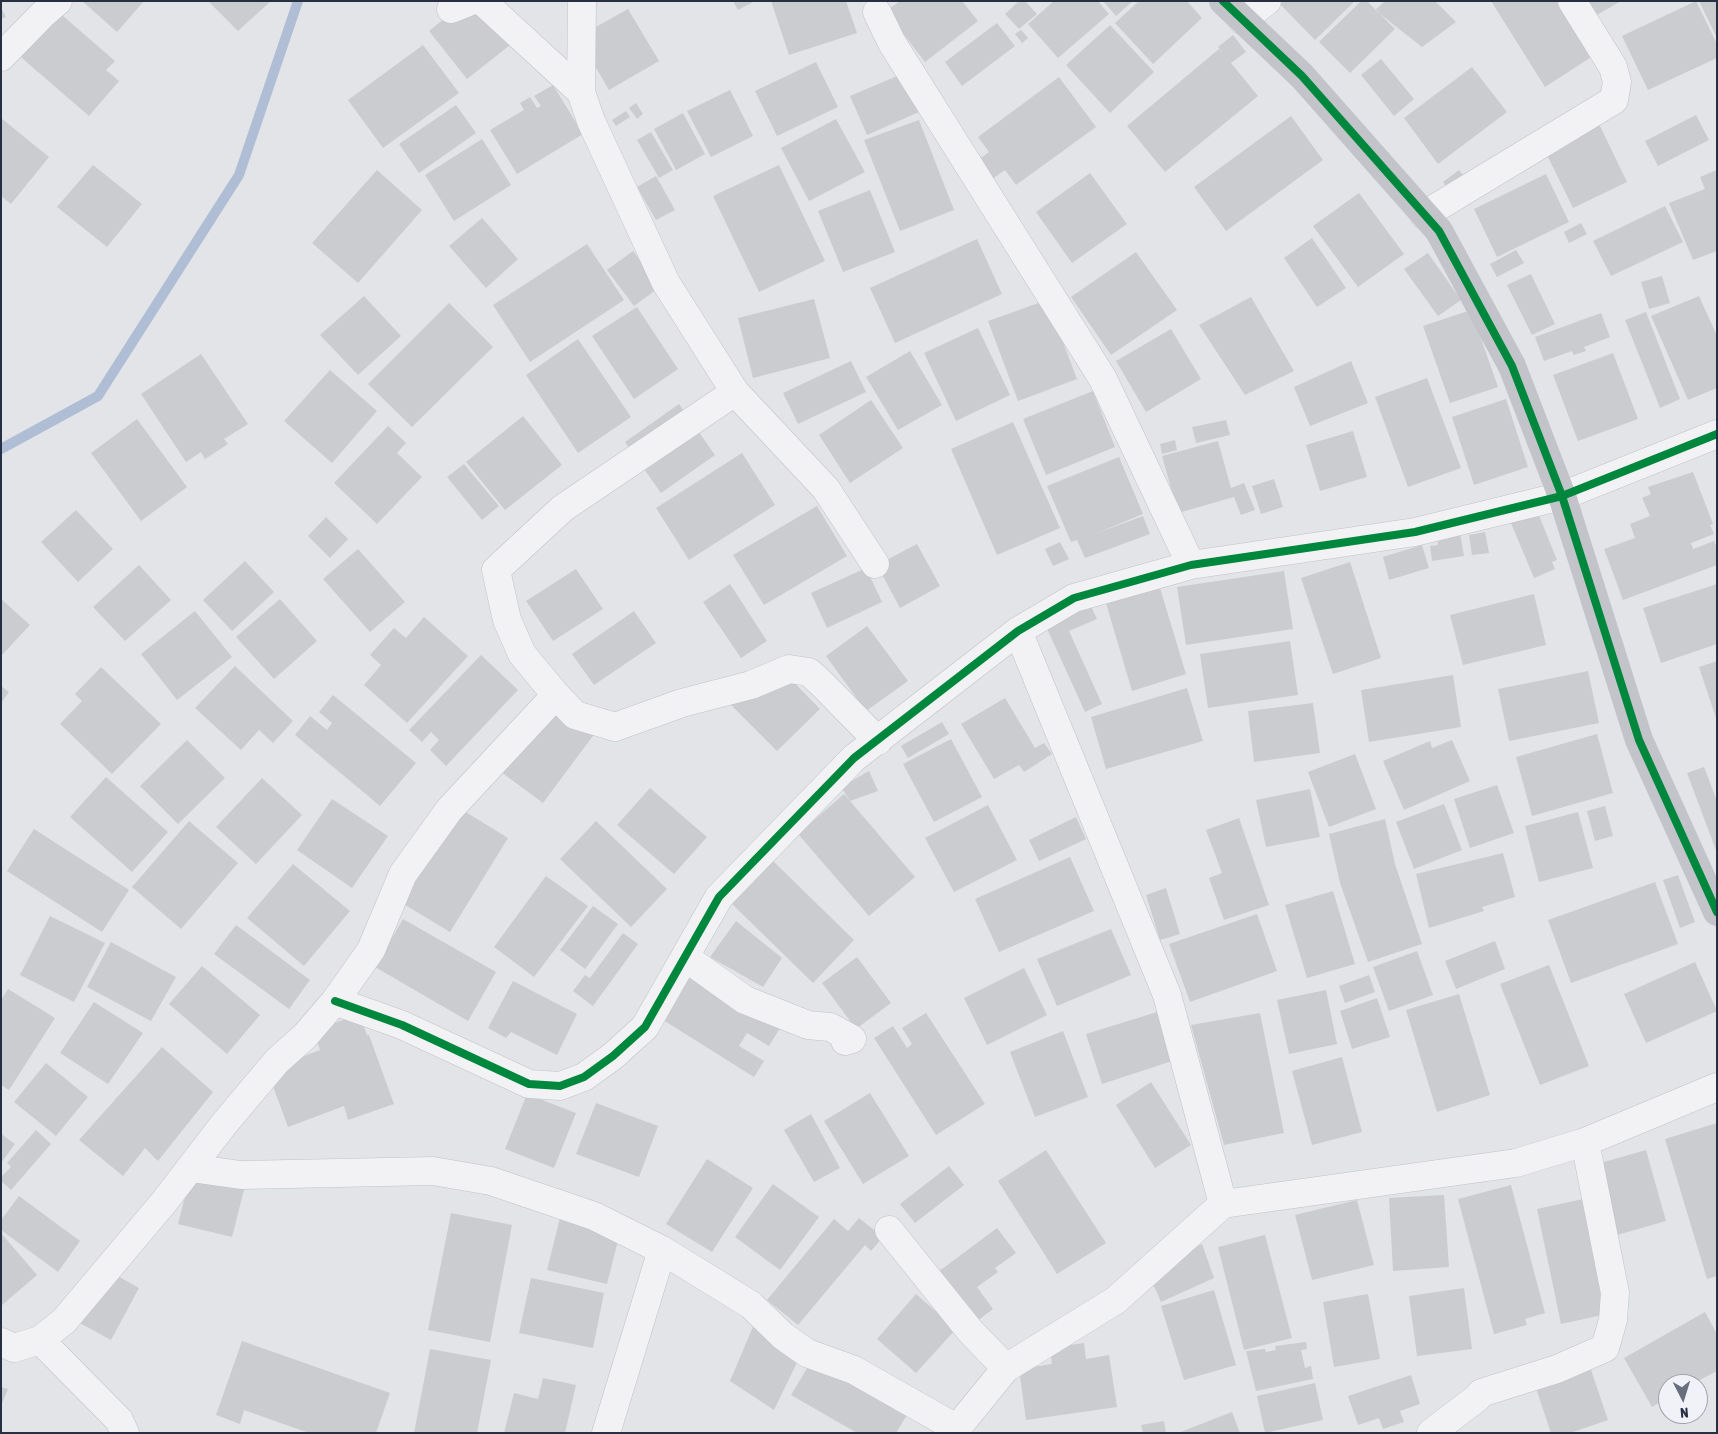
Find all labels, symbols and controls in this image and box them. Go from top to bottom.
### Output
north arrow [1658,1374,1708,1424]
text: N [1679,1405,1689,1421]

